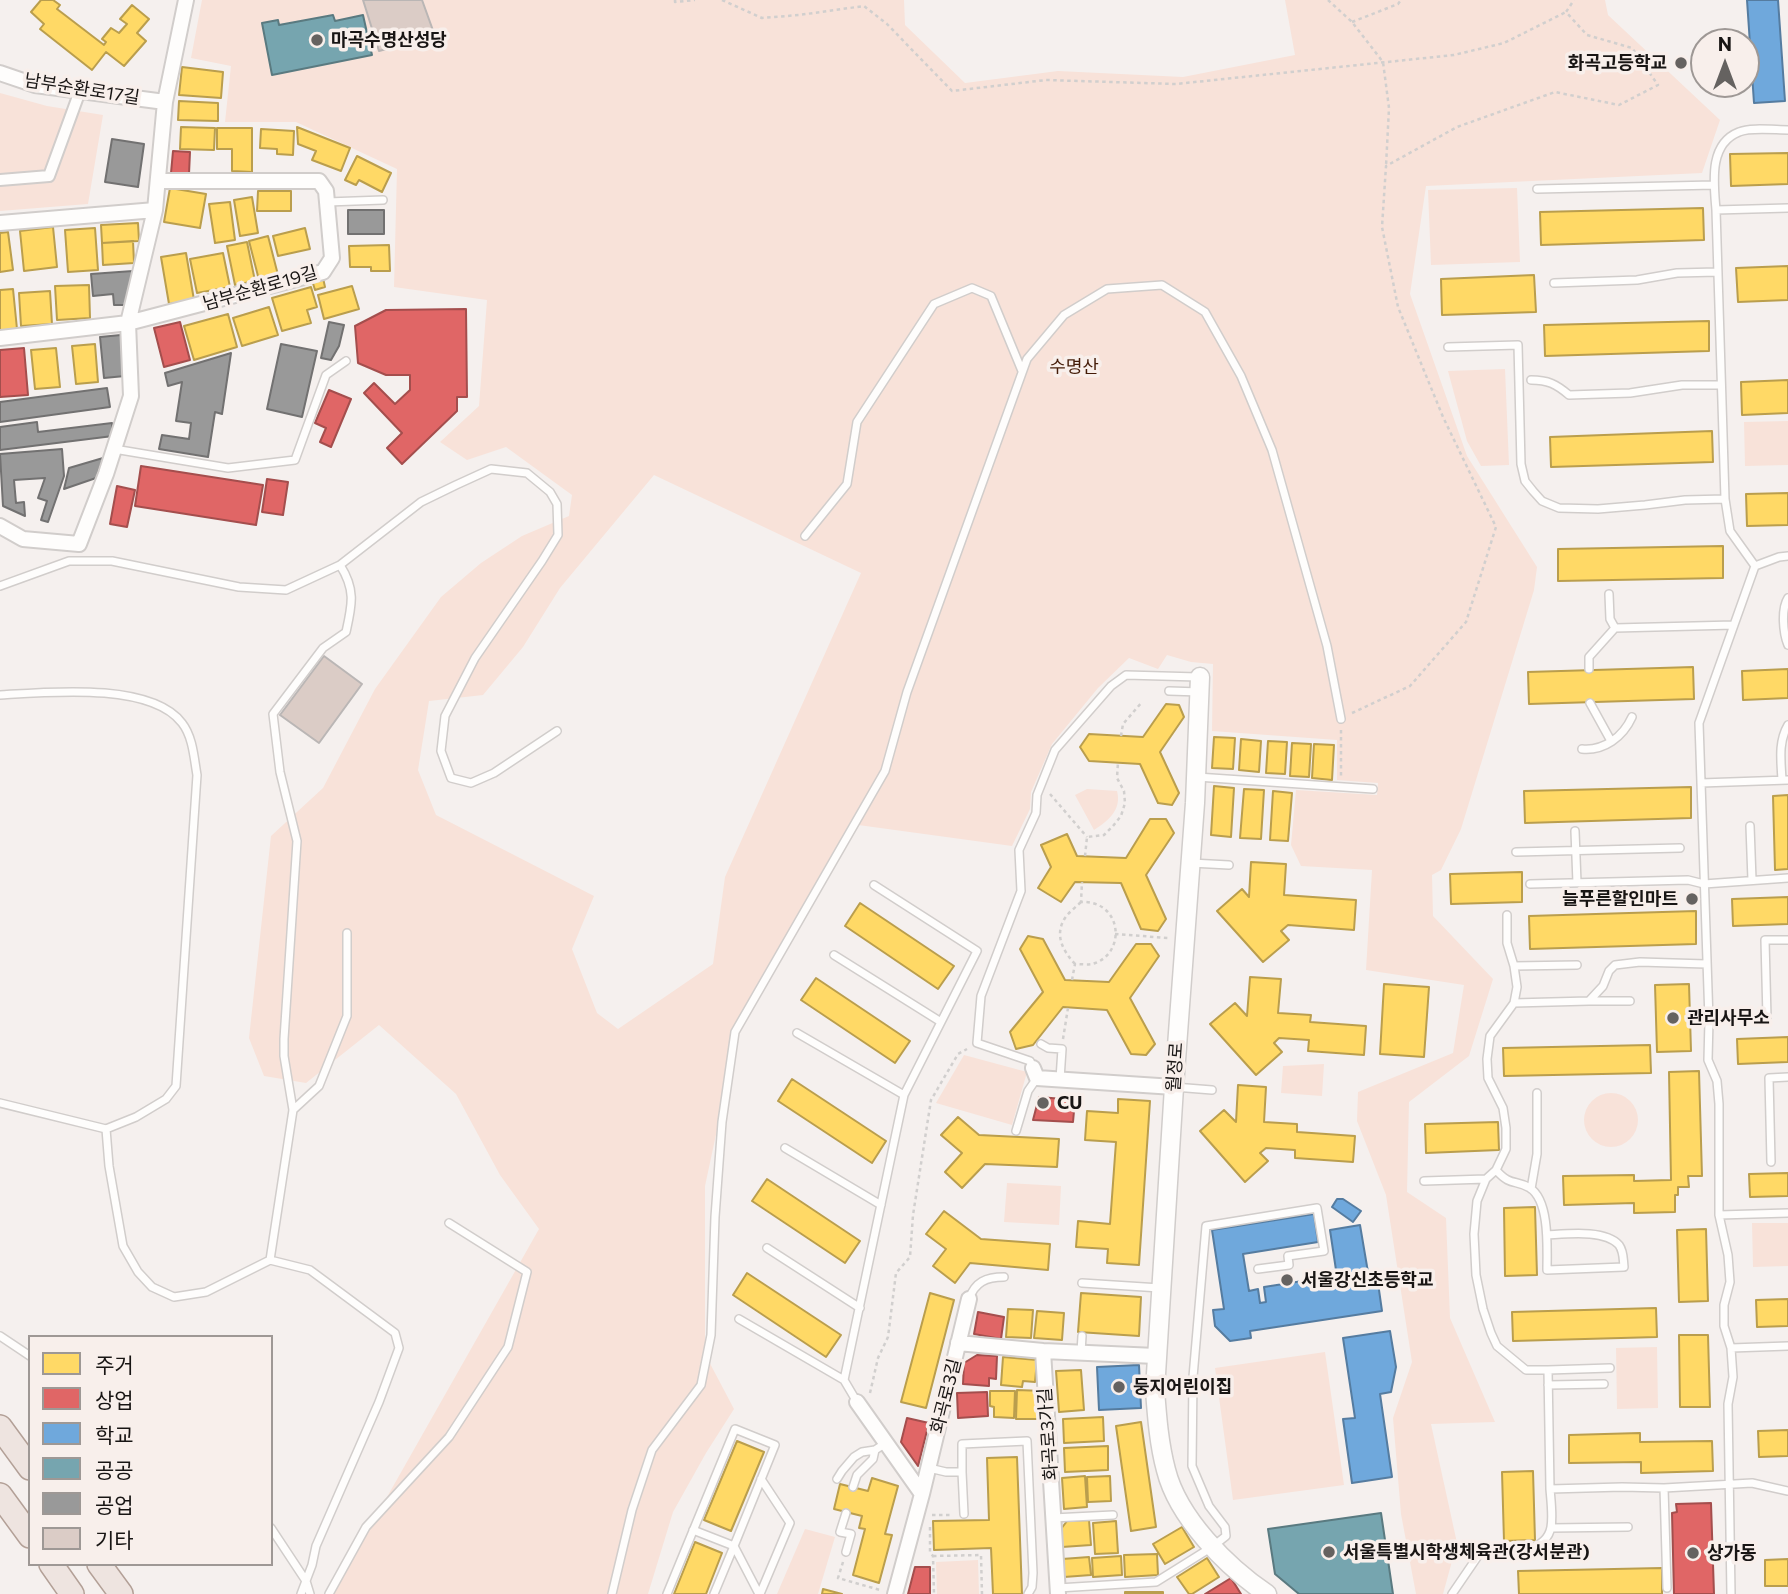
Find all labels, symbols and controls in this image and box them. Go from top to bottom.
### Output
north arrow [1690,28,1760,98]
place label: 마곡수명산성당 [331,29,447,51]
marker: 마곡수명산성당 [309,32,325,48]
text: N [1718,32,1732,55]
place label: 화곡고등학교 [1568,52,1667,74]
marker: 화곡고등학교 [1673,55,1689,71]
street label: 남부순환로17길 [23,69,141,109]
street label: 남부순환로19길 [200,261,320,315]
park label: 수명산 [1049,356,1099,378]
place label: 늘푸른할인마트 [1562,888,1678,910]
marker: 늘푸른할인마트 [1684,891,1700,907]
place label: 관리사무소 [1687,1007,1770,1029]
marker: 관리사무소 [1665,1010,1681,1026]
street label: 월정로 [1162,1041,1188,1093]
place label: CU [1057,1092,1082,1114]
marker: CU [1035,1095,1051,1111]
place label: 서울강신초등학교 [1301,1269,1433,1291]
marker: 서울강신초등학교 [1279,1272,1295,1288]
legend [28,1335,273,1566]
text: 주거 [95,1352,134,1377]
street label: 화곡로3길 [926,1356,966,1436]
place label: 둥지어린이집 [1133,1376,1232,1398]
marker: 둥지어린이집 [1111,1379,1127,1395]
text: 상업 [95,1387,134,1412]
street label: 화곡로3가길 [1034,1387,1062,1481]
text: 학교 [95,1422,134,1447]
text: 공공 [95,1457,134,1482]
text: 공업 [95,1492,134,1517]
text: 기타 [95,1527,134,1552]
place label: 서울특별시학생체육관(강서분관) [1343,1541,1590,1563]
place label: 상가동 [1707,1542,1757,1564]
marker: 서울특별시학생체육관(강서분관) [1321,1544,1337,1560]
marker: 상가동 [1685,1545,1701,1561]

